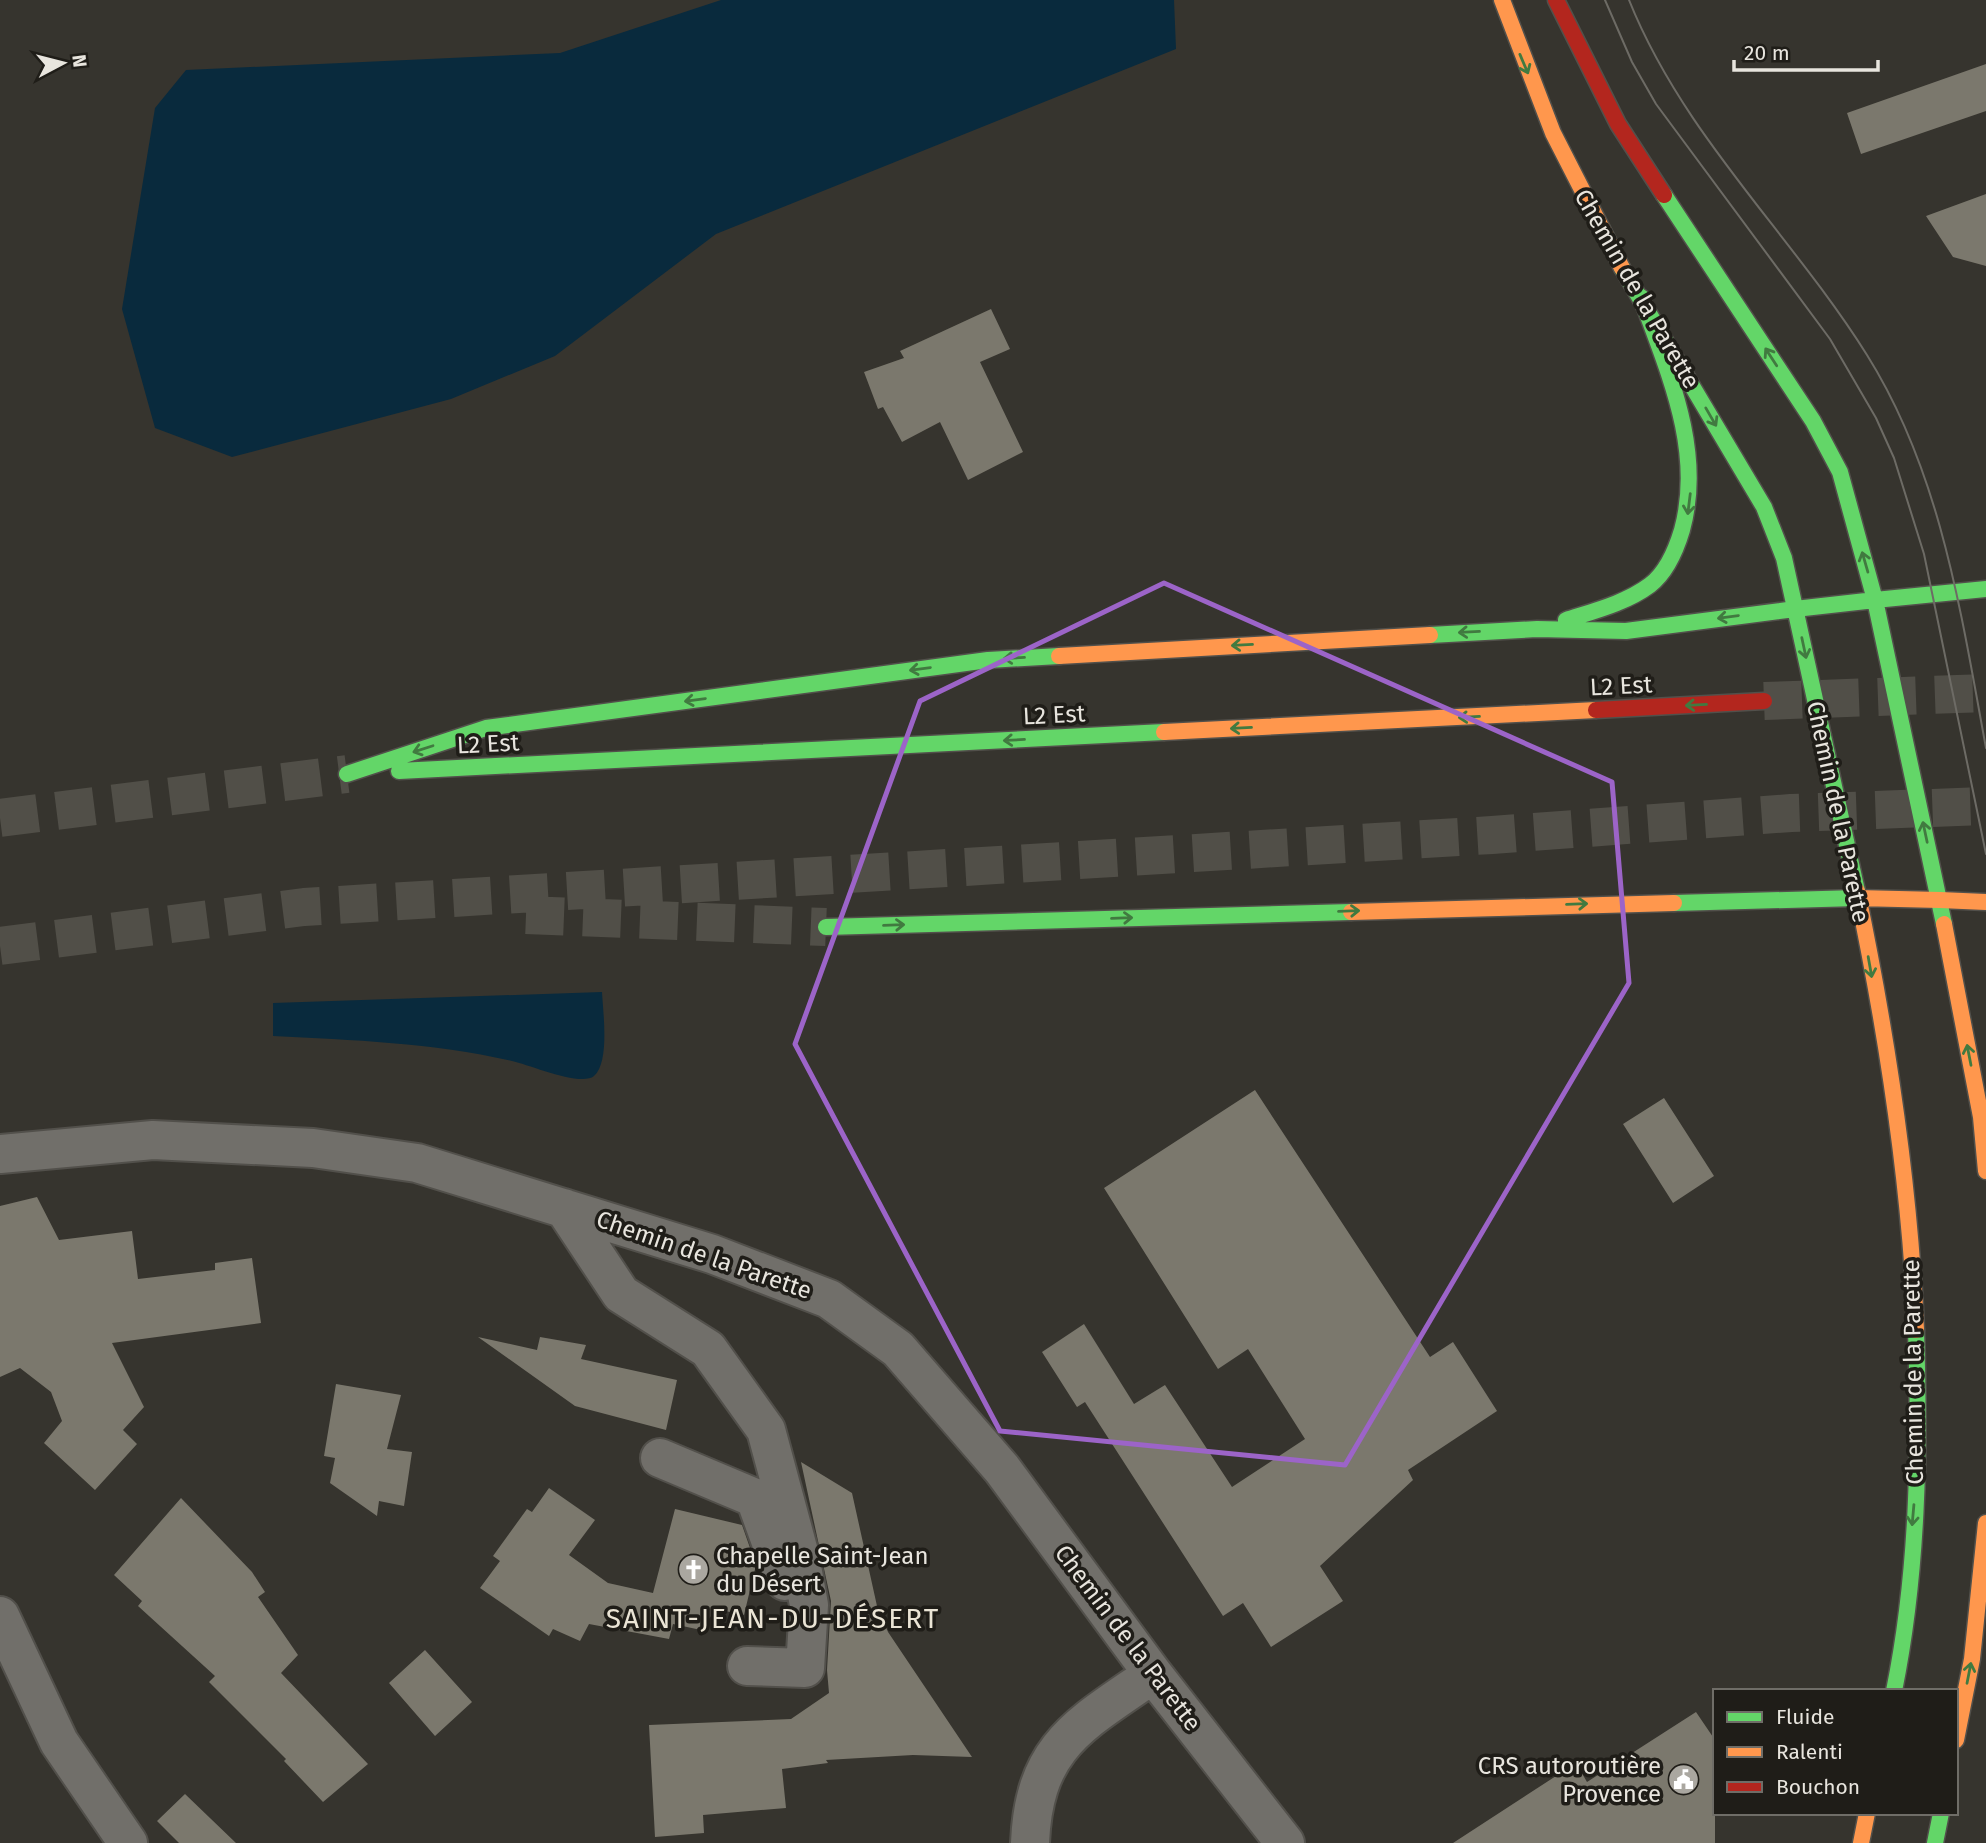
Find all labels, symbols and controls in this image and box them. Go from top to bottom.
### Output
north arrow [28,28,98,98]
scale bar [1734,28,1878,72]
text: 20 m [1744,40,1790,66]
text: N [67,53,92,69]
one-way arrow [1519,53,1532,75]
street label: Chemin de la Parette [1568,184,1706,394]
one-way arrow [1763,348,1777,368]
one-way arrow [1704,406,1718,426]
one-way arrow [1683,492,1696,515]
one-way arrow [1858,551,1871,574]
one-way arrow [1717,611,1739,624]
one-way arrow [1457,626,1480,639]
one-way arrow [1797,636,1811,659]
one-way arrow [1231,639,1253,652]
one-way arrow [1004,652,1026,665]
one-way arrow [909,663,932,676]
street label: L2 Est [1589,670,1653,702]
one-way arrow [684,694,706,707]
street label: L2 Est [1022,699,1086,731]
one-way arrow [1685,699,1708,712]
street label: Chemin de la Parette [1801,699,1875,925]
one-way arrow [1457,710,1480,723]
one-way arrow [1230,722,1253,735]
street label: L2 Est [456,728,520,760]
one-way arrow [1003,733,1026,746]
one-way arrow [413,744,435,756]
one-way arrow [1918,821,1932,844]
one-way arrow [1565,897,1588,911]
one-way arrow [1337,904,1360,918]
one-way arrow [1110,911,1133,924]
one-way arrow [883,918,906,931]
one-way arrow [1864,955,1877,978]
one-way arrow [1962,1044,1975,1067]
street label: Chemin de la Parette [593,1205,815,1305]
street label: Chemin de la Parette [1897,1259,1929,1485]
one-way arrow [1906,1504,1919,1526]
street label: Chemin de la Parette [1049,1539,1207,1737]
place label: Chapelle Saint-Jean du Désert [716,1542,928,1598]
church icon: Chapelle Saint-Jean du Désert [676,1553,710,1587]
district label: SAINT-JEAN-DU-DÉSERT [606,1602,940,1635]
one-way arrow [1963,1662,1976,1685]
legend [1713,1689,1958,1815]
text: Fluide [1776,1704,1834,1730]
text: Ralenti [1776,1739,1843,1765]
place label: CRS autoroutière Provence [1478,1752,1661,1808]
public building icon: CRS autoroutière Provence [1667,1763,1701,1797]
text: Bouchon [1776,1774,1860,1800]

